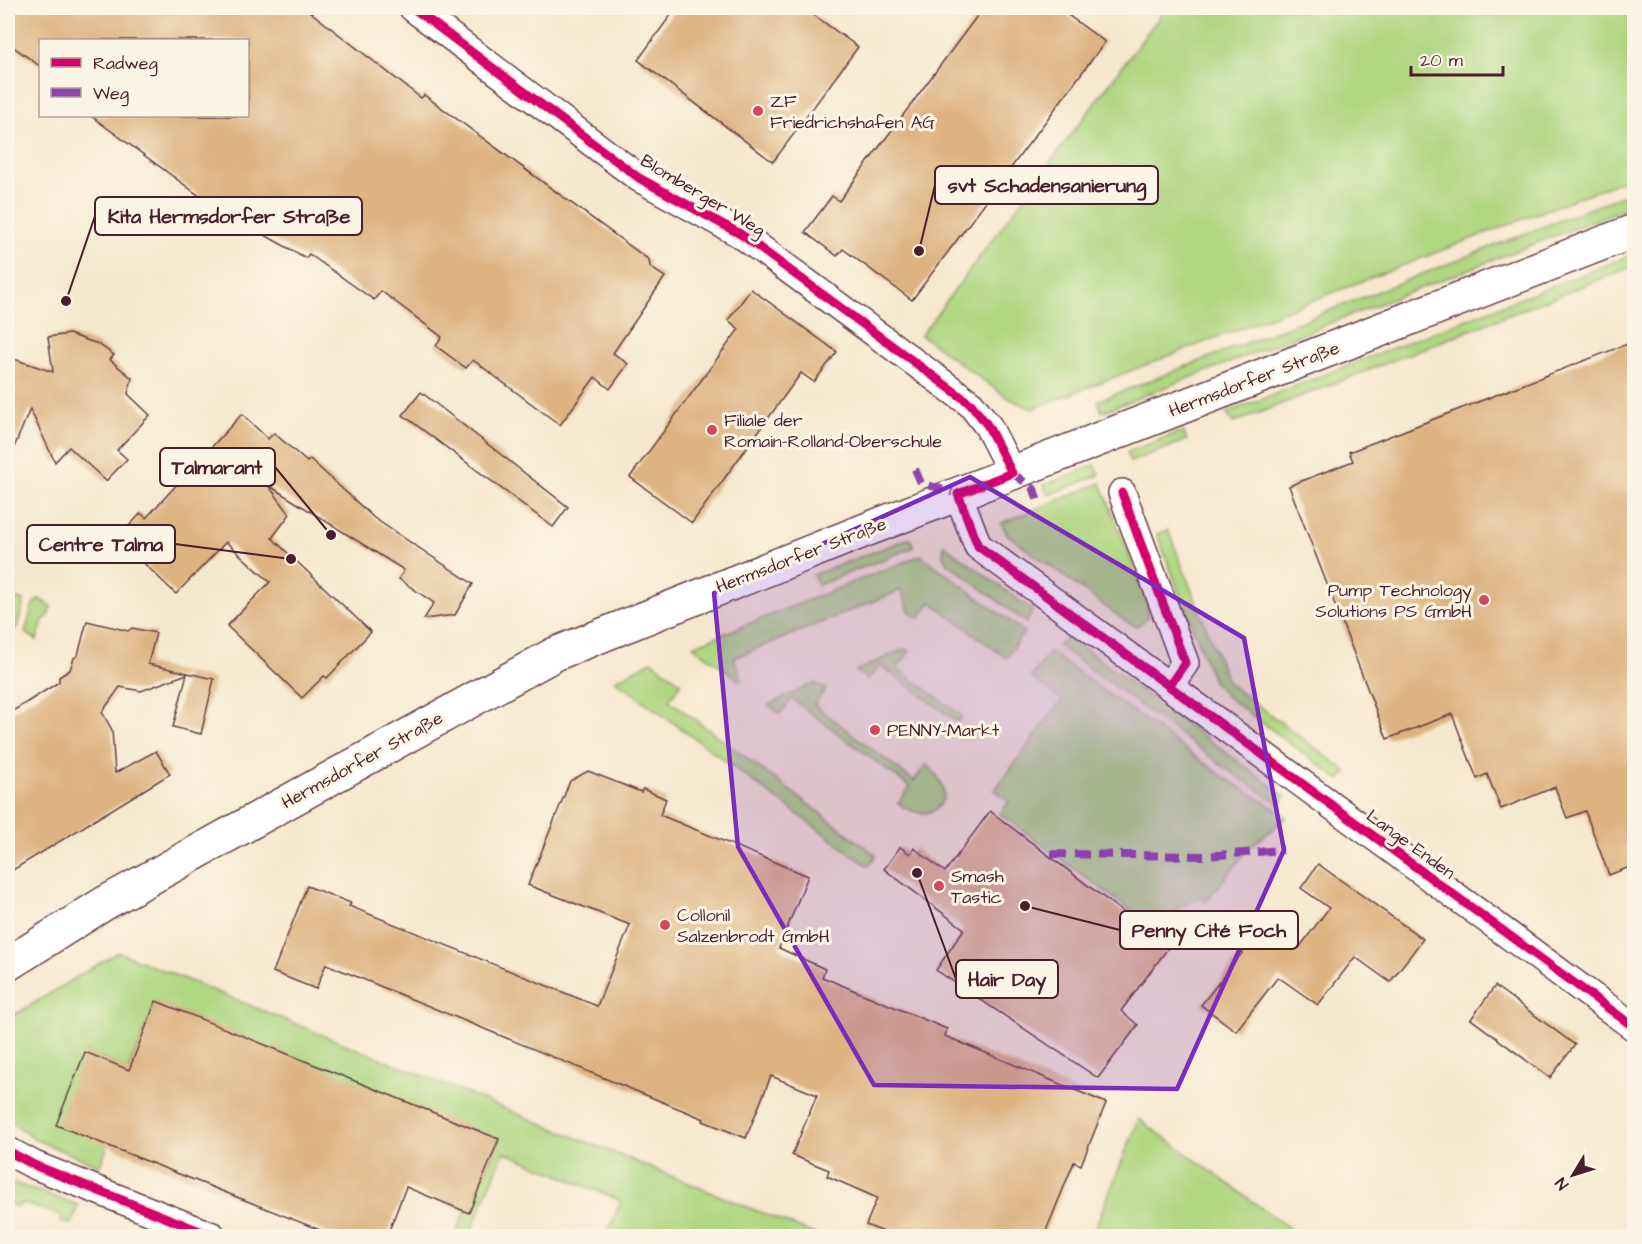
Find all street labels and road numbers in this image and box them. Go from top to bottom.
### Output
street label: Blomberger Weg [635,148,770,243]
street label: Hermsdorfer Straße [1165,335,1343,424]
street label: Hermsdorfer Straße [712,511,890,600]
street label: Hermsdorfer Straße [277,706,448,815]
street label: Lange Enden [1361,804,1460,886]

